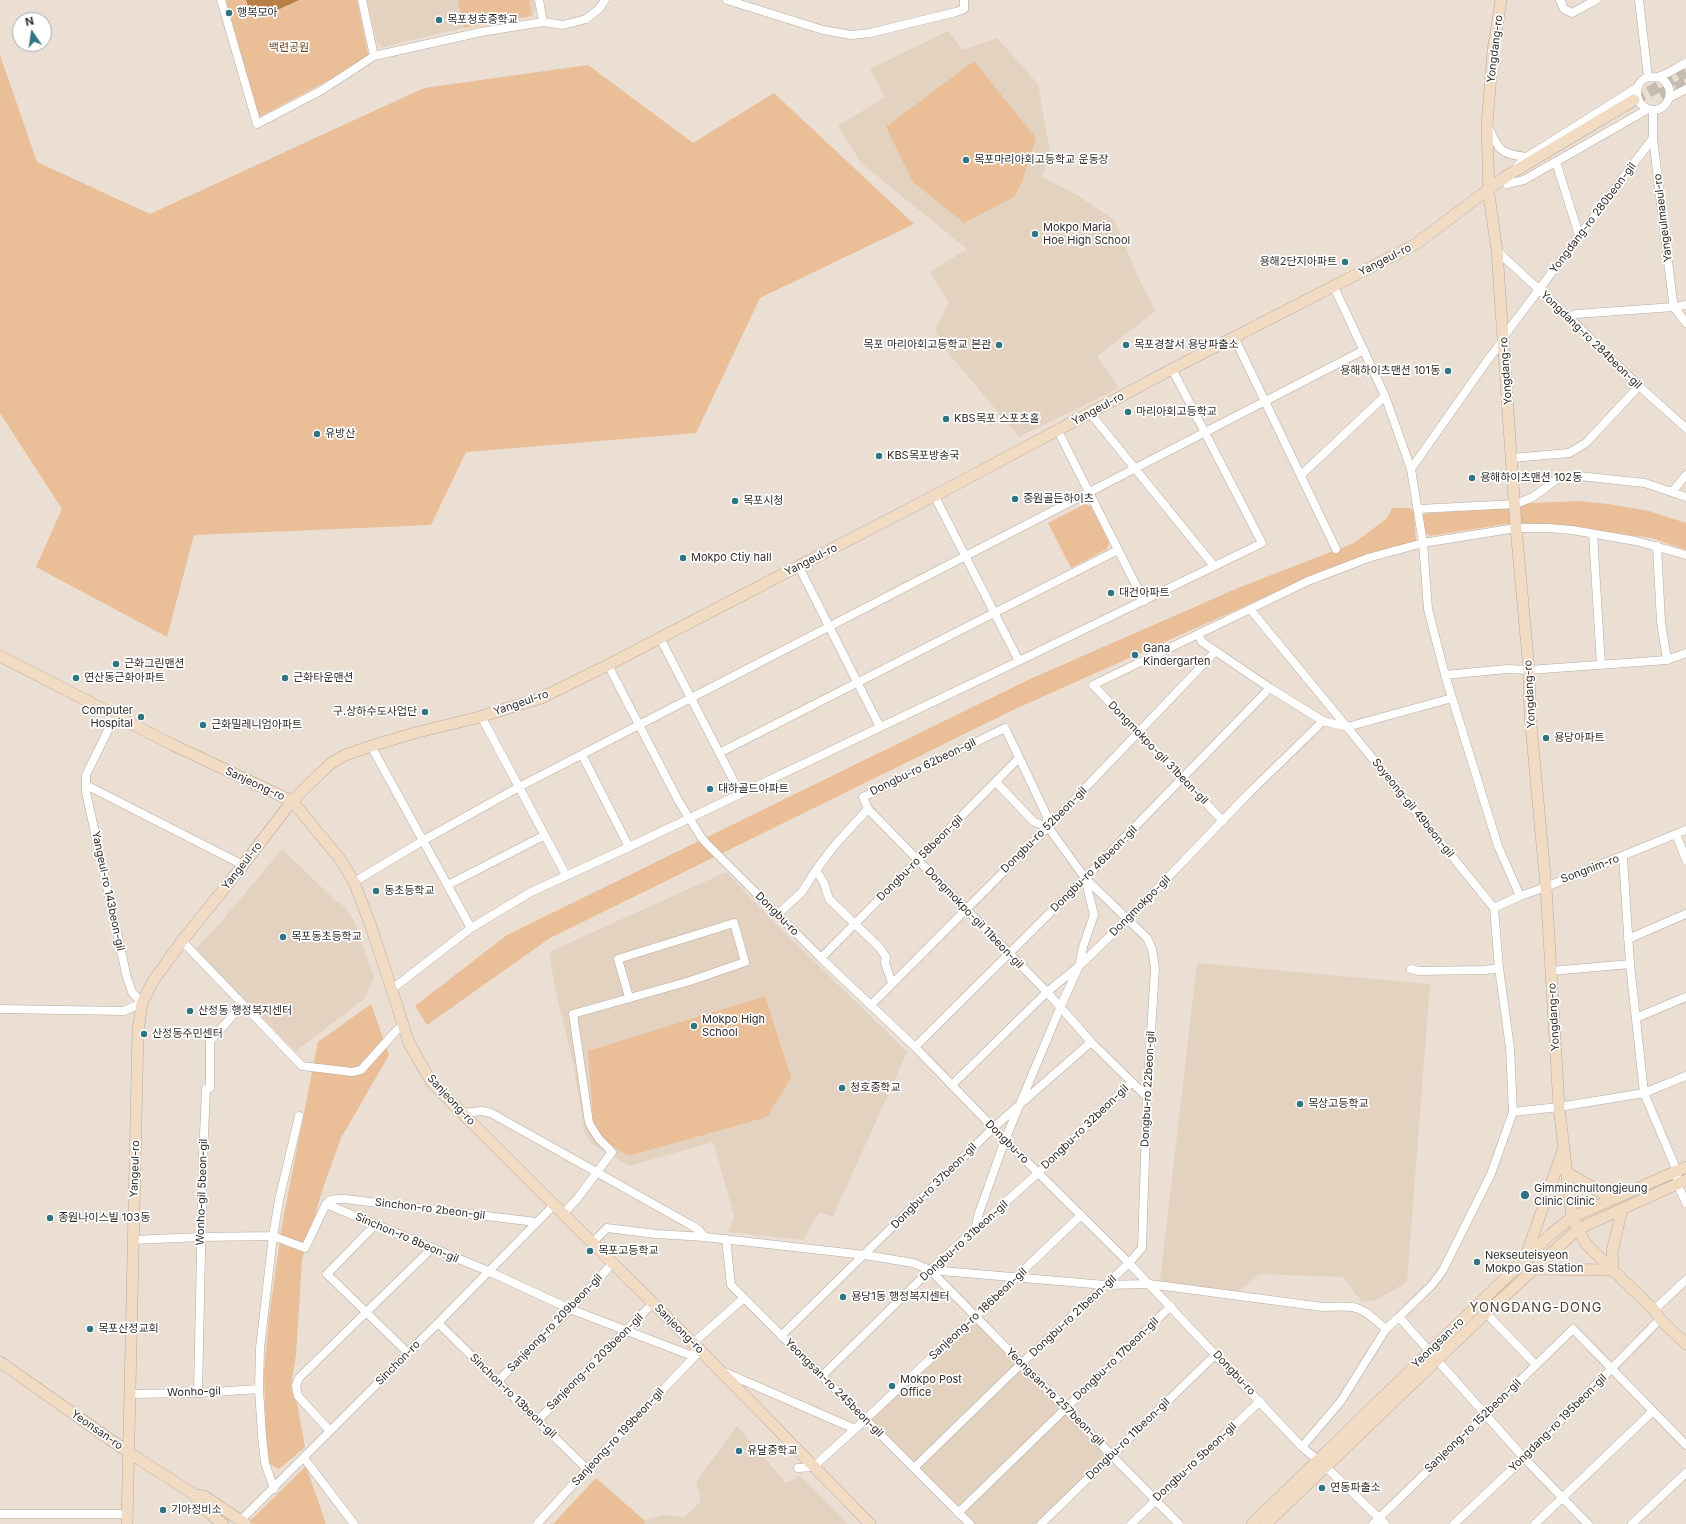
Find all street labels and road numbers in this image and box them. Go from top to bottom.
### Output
street label: Yongdang-ro [1484,14,1506,84]
street label: Yongdang-ro 280beon-gil [1547,160,1639,276]
street label: Yangeulmaeul-ro [1651,173,1675,263]
street label: Yangeul-ro [1356,241,1414,279]
street label: Yongdang-ro 284beon-gil [1538,288,1644,392]
street label: Yongdang-ro [1497,337,1515,405]
street label: Yangeul-ro [1070,390,1126,428]
street label: Yangeul-ro [782,541,840,579]
street label: Yongdang-ro [1522,660,1538,728]
street label: Yangeul-ro [492,687,550,719]
street label: Dongmokpo-gil 31beon-gil [1105,699,1211,807]
street label: Dongbu-ro 62beon-gil [868,736,978,798]
street label: Soyeong-gil 49beon-gil [1369,756,1457,860]
street label: Sanjeong-ro [223,764,287,804]
street label: Dongbu-ro 52beon-gil [998,784,1090,876]
street label: Dongbu-ro 58beon-gil [874,812,966,904]
street label: Dongbu-ro 46beon-gil [1048,823,1140,915]
street label: Yangeul-ro 143beon-gil [89,830,127,952]
street label: Yangeul-ro [219,839,265,893]
street label: Songnim-ro [1559,852,1621,886]
street label: Dongmokpo-gil 11beon-gil [922,865,1026,971]
street label: Dongmokpo-gil [1107,873,1173,939]
street label: Dongbu-ro [752,889,802,939]
street label: Yongdang-ro [1546,983,1562,1051]
street label: Dongbu-ro 22beon-gil [1138,1031,1158,1147]
street label: Sanjeong-ro [424,1072,478,1128]
street label: Dongbu-ro 32beon-gil [1039,1082,1131,1172]
street label: Dongbu-ro [982,1117,1032,1167]
street label: Wonho-gil 5beon-gil [194,1138,210,1246]
street label: Yangeul-ro [127,1140,143,1198]
street label: Dongbu-ro 37beon-gil [888,1140,980,1232]
street label: Sinchon-ro 2beon-gil [374,1196,486,1222]
street label: Dongbu-ro 31beon-gil [917,1198,1011,1284]
street label: Sinchon-ro 8beon-gil [353,1210,461,1266]
street label: Sanjeong-ro 186beon-gil [926,1265,1030,1363]
street label: Sanjeong-ro 209beon-gil [505,1271,605,1375]
street label: Dongbu-ro 21beon-gil [1027,1272,1119,1360]
street label: Sanjeong-ro [652,1302,706,1356]
street label: Sanjeong-ro 203beon-gil [544,1311,646,1413]
street label: Dongbu-ro 17beon-gil [1071,1315,1161,1403]
street label: Yeongsan-ro [1409,1315,1467,1371]
street label: Yeongsan-ro 245beon-gil [782,1336,886,1440]
street label: Sinchon-ro [373,1338,423,1388]
street label: Yeongsan-ro 257beon-gil [1003,1345,1107,1449]
street label: Dongbu-ro [1210,1348,1258,1398]
street label: Sinchon-ro 13beon-gil [467,1351,559,1441]
street label: Yongdang-ro 195beon-gil [1506,1371,1610,1475]
street label: Sanjeong-ro 152beon-gil [1422,1377,1524,1475]
street label: Wonho-gil [167,1384,221,1400]
street label: Sanjeong-ro 199beon-gil [569,1385,667,1489]
street label: Dongbu-ro 11beon-gil [1083,1395,1173,1483]
street label: Yeonsan-ro [69,1407,125,1453]
street label: Dongbu-ro 5beon-gil [1151,1420,1239,1504]

